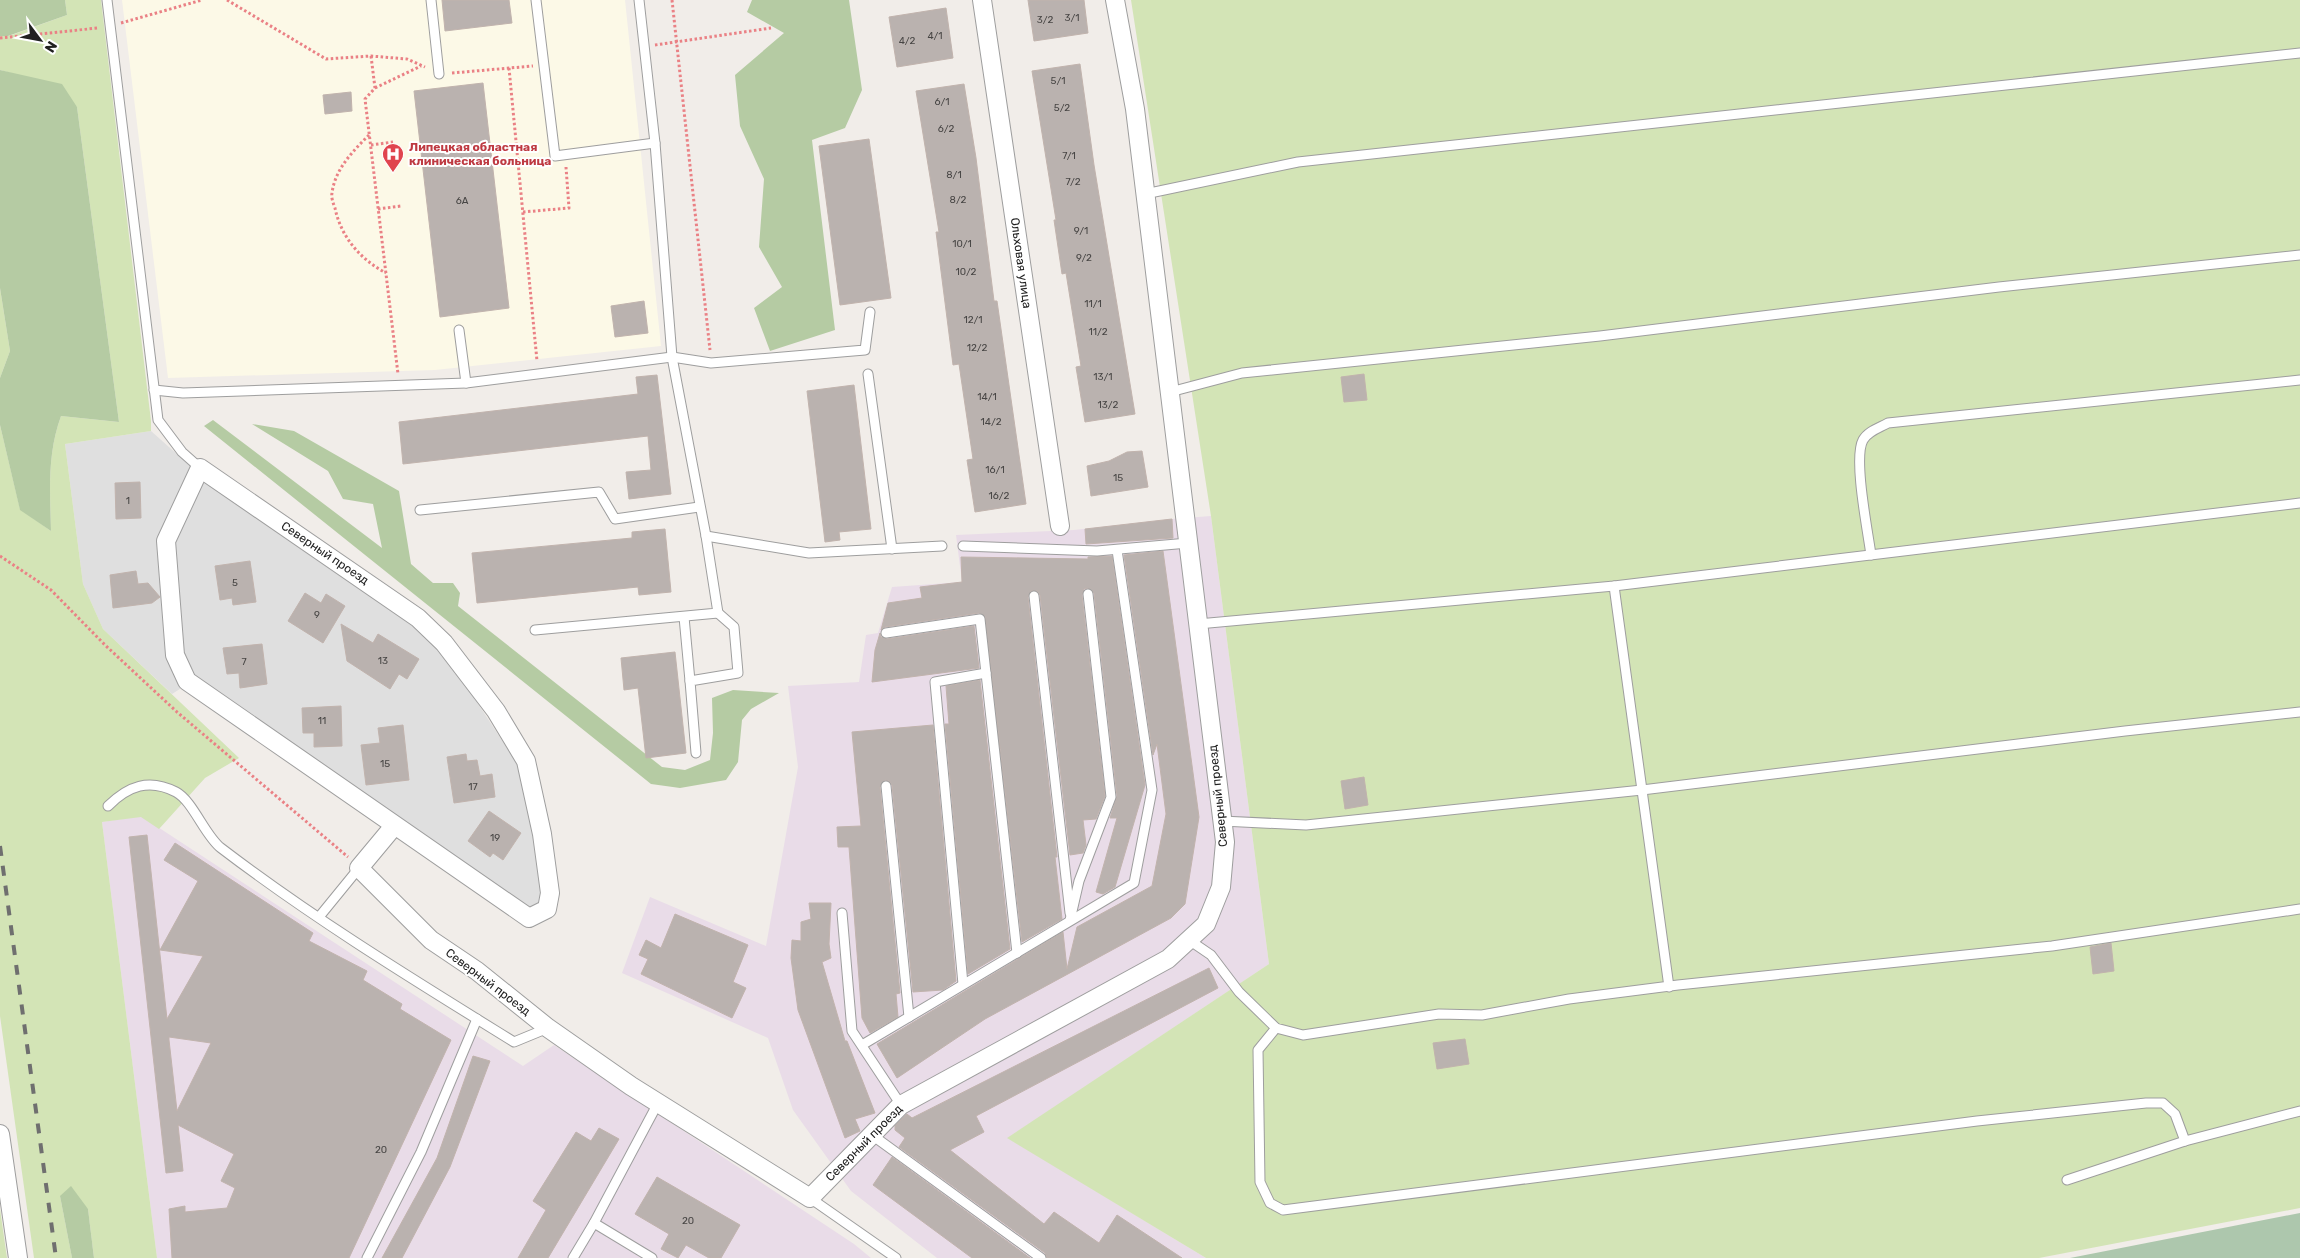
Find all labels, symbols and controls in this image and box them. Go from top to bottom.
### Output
house number: 3/1 [1064,12,1080,24]
house number: 3/2 [1037,14,1053,26]
north arrow [15,15,65,65]
house number: 4/1 [927,30,943,42]
house number: 4/2 [899,35,915,47]
text: N [41,38,60,55]
house number: 5/1 [1051,75,1065,87]
house number: 6/1 [934,96,950,108]
house number: 5/2 [1054,102,1070,114]
house number: 6/2 [938,123,954,135]
place label: Липецкая областная клиническая больница [409,140,551,168]
hospital icon: Липецкая областная клиническая больница [381,142,405,173]
house number: 7/1 [1062,150,1076,162]
house number: 8/1 [946,169,962,181]
house number: 7/2 [1065,176,1081,188]
house number: 8/2 [950,194,967,206]
house number: 6А [456,195,469,207]
street label: Ольховая улица [1008,217,1034,309]
house number: 9/1 [1074,225,1088,237]
house number: 10/1 [952,238,972,250]
house number: 9/2 [1076,252,1092,264]
house number: 10/2 [956,266,977,278]
house number: 11/1 [1084,298,1102,310]
house number: 12/1 [963,314,983,326]
house number: 11/2 [1088,326,1108,338]
house number: 12/2 [967,342,987,354]
house number: 13/1 [1093,371,1113,383]
house number: 14/1 [977,391,997,403]
house number: 13/2 [1098,399,1119,411]
house number: 14/2 [980,416,1002,428]
house number: 16/1 [985,464,1005,476]
house number: 15 [1113,472,1123,484]
house number: 16/2 [989,490,1010,502]
house number: 1 [126,495,130,507]
street label: Северный проезд [279,519,371,587]
house number: 5 [232,577,238,589]
house number: 9 [314,609,320,621]
house number: 13 [378,655,388,667]
house number: 7 [241,656,247,668]
house number: 11 [318,715,326,727]
street label: Северный проезд [1206,744,1230,848]
house number: 15 [380,758,390,770]
house number: 17 [468,781,478,793]
house number: 19 [490,832,500,844]
street label: Северный проезд [443,946,533,1018]
street label: Северный проезд [823,1102,905,1184]
house number: 20 [375,1144,387,1156]
house number: 20 [682,1215,694,1227]

